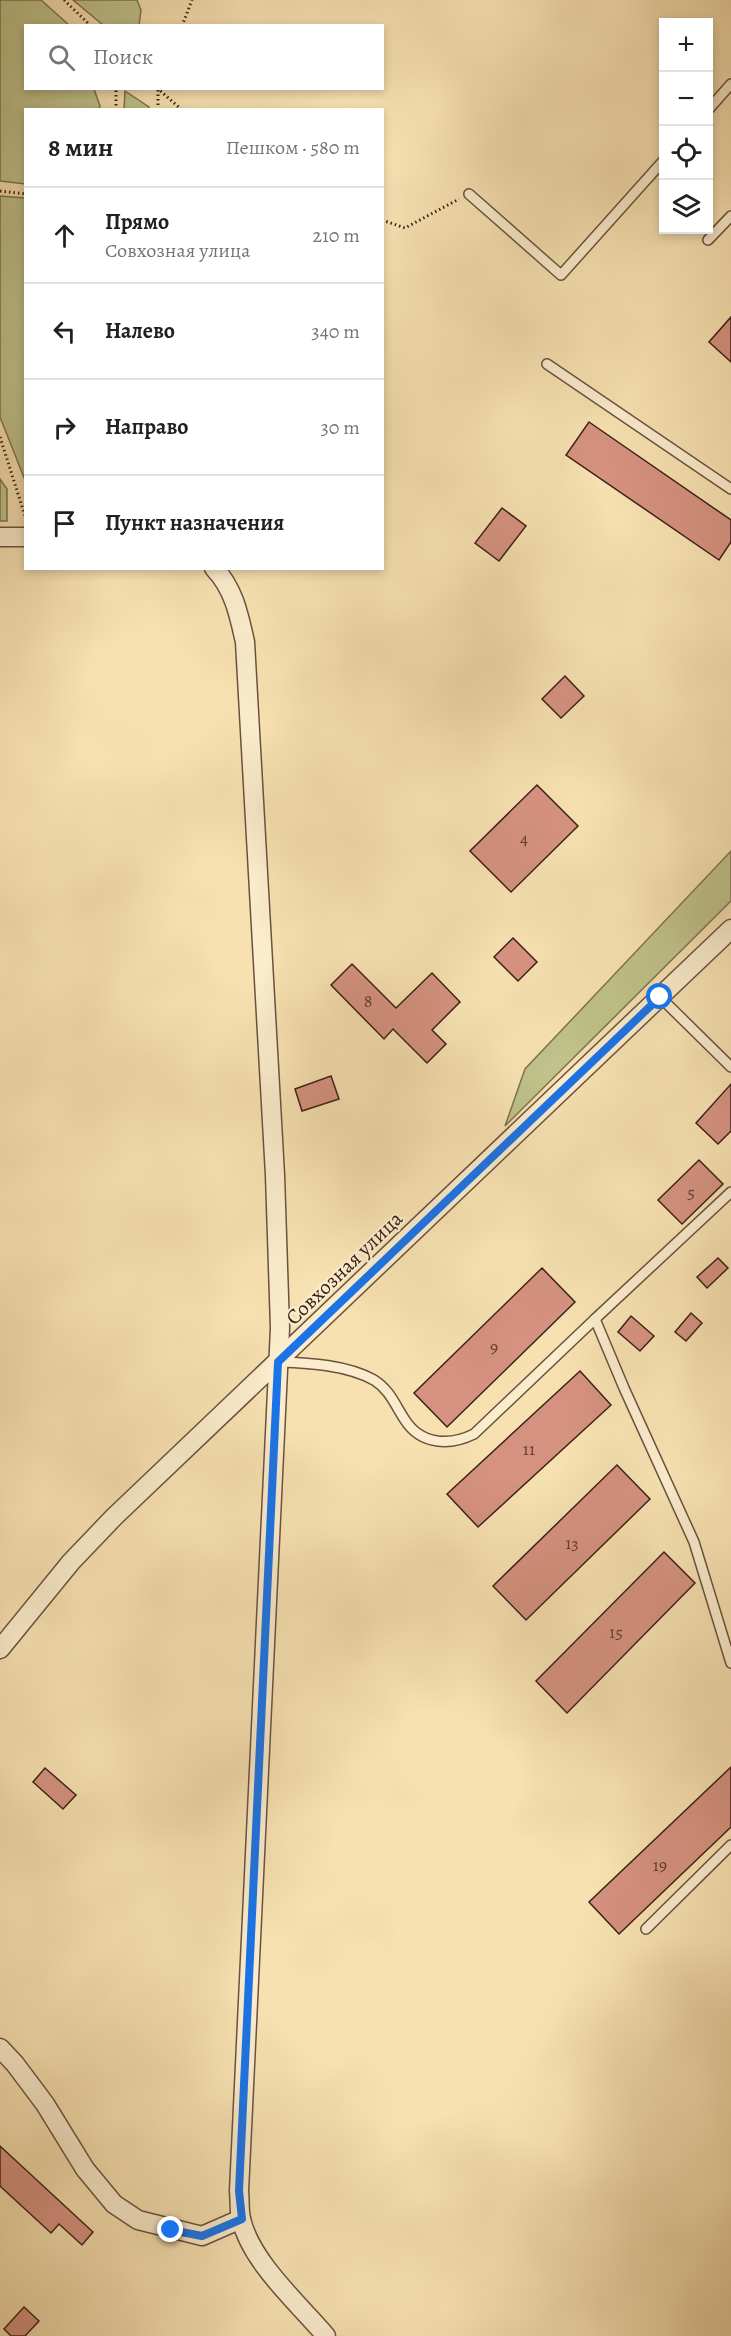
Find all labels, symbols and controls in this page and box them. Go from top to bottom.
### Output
map controls [659,18,713,234]
button: + [659,18,713,72]
search box [24,24,384,90]
icon: search [45,41,78,74]
text: Поиск [93,42,153,72]
button: − [659,72,713,126]
button: locate [659,126,713,180]
text: 8 мин [48,130,113,165]
text: Пешком · 580 m [226,134,360,161]
button: layers [659,180,713,234]
text: Прямо [105,207,169,237]
icon: ahead [48,219,81,252]
text: 210 m [312,222,360,249]
text: Совхозная улица [105,237,250,264]
icon: left [48,315,81,348]
text: Налево [105,316,175,346]
text: 340 m [311,318,360,345]
icon: right [48,411,81,444]
text: Направо [105,412,188,442]
text: 30 m [320,414,360,441]
icon: arrive [48,507,81,540]
text: Пункт назначения [105,508,284,538]
house number: 4 [520,826,528,850]
route start [646,983,672,1009]
house number: 8 [364,989,372,1013]
house number: 5 [687,1180,695,1204]
street label: Совхозная улица [279,1205,409,1331]
house number: 9 [490,1335,498,1359]
house number: 11 [523,1437,535,1461]
house number: 13 [565,1531,579,1555]
house number: 15 [609,1620,623,1644]
house number: 19 [653,1853,667,1877]
route end [157,2216,183,2242]

